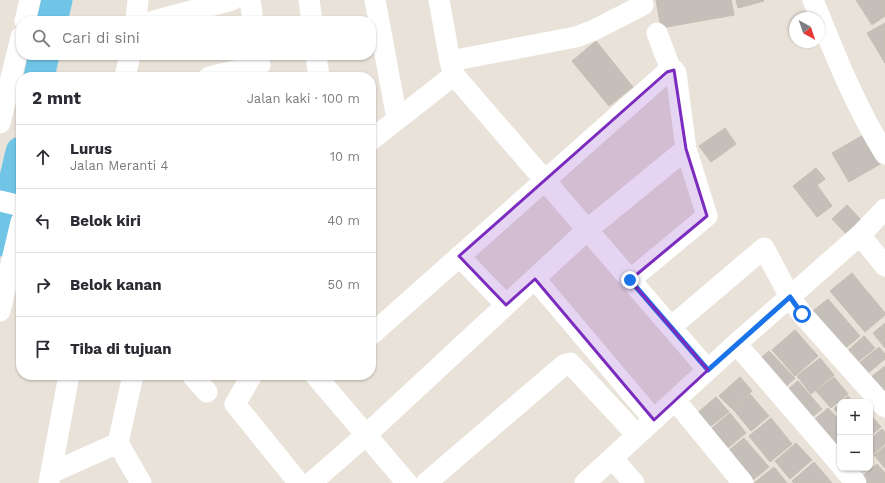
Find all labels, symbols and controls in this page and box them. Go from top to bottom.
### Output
north arrow [789,12,825,48]
search box [16,16,376,60]
icon: search [30,27,52,49]
text: Cari di sini [62,29,140,47]
text: 2 mnt [32,88,81,108]
text: Jalan kaki · 100 m [247,91,360,106]
text: Lurus [70,140,112,158]
icon: ahead [32,146,54,168]
text: 10 m [330,149,360,164]
text: Jalan Meranti 4 [70,158,169,173]
icon: left [32,210,54,232]
text: Belok kiri [70,212,141,230]
text: 40 m [327,213,360,228]
route end [621,271,639,289]
icon: right [32,274,54,296]
text: Belok kanan [70,276,161,294]
text: 50 m [328,277,360,292]
route start [793,305,811,323]
icon: arrive [32,338,54,360]
text: Tiba di tujuan [70,340,172,358]
map controls [837,399,873,471]
button: + [837,399,873,435]
button: − [837,435,873,471]

